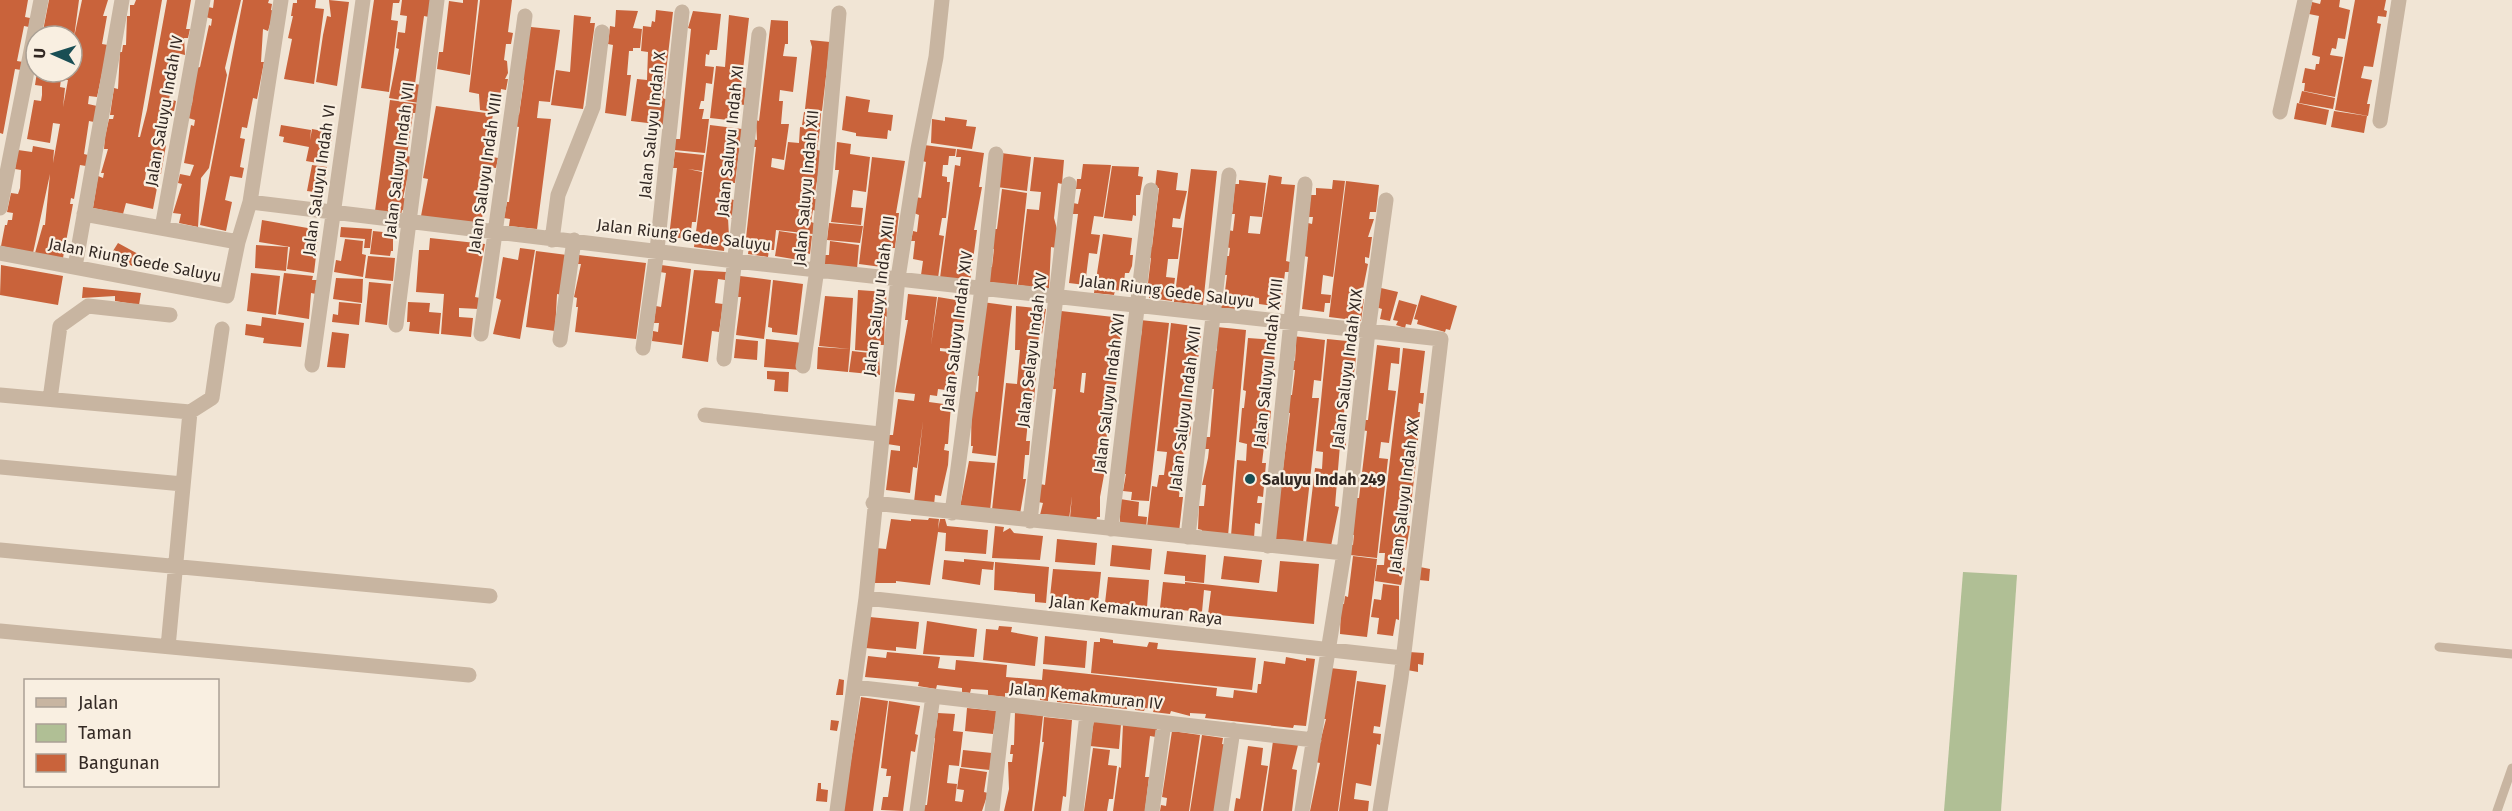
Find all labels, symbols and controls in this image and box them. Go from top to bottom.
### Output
north arrow [24,24,84,84]
street label: Jalan Saluyu Indah IV [141,34,187,188]
text: U [30,48,49,59]
street label: Jalan Saluyu Indah X [635,50,669,199]
street label: Jalan Saluyu Indah XI [713,64,747,218]
street label: Jalan Saluyu Indah VII [380,81,418,239]
street label: Jalan Saluyu Indah VIII [464,91,506,255]
street label: Jalan Saluyu Indah VI [299,103,339,257]
street label: Jalan Saluyu Indah XII [790,109,822,267]
street label: Jalan Riung Gede Saluyu [596,215,772,255]
street label: Jalan Saluyu Indah XIII [860,215,898,377]
street label: Jalan Riung Gede Saluyu [47,234,223,286]
street label: Jalan Saluyu Indah XIV [938,250,976,412]
street label: Jalan Selayu Indah XV [1013,271,1051,428]
street label: Jalan Riung Gede Saluyu [1079,271,1255,311]
street label: Jalan Saluyu Indah XVIII [1250,277,1286,449]
street label: Jalan Saluyu Indah XIX [1328,288,1366,450]
street label: Jalan Saluyu Indah XVI [1090,312,1128,474]
street label: Jalan Saluyu Indah XVII [1165,324,1205,492]
street label: Jalan Saluyu Indah XX [1385,417,1423,575]
place label: Saluyu Indah 249 [1262,470,1386,489]
marker: Saluyu Indah 249 [1243,472,1257,486]
street label: Jalan Kemakmuran Raya [1048,591,1224,629]
legend [24,679,219,787]
street label: Jalan Kemakmuran IV [1009,679,1163,713]
text: Jalan [78,692,119,714]
text: Taman [78,722,132,744]
text: Bangunan [78,752,160,774]

